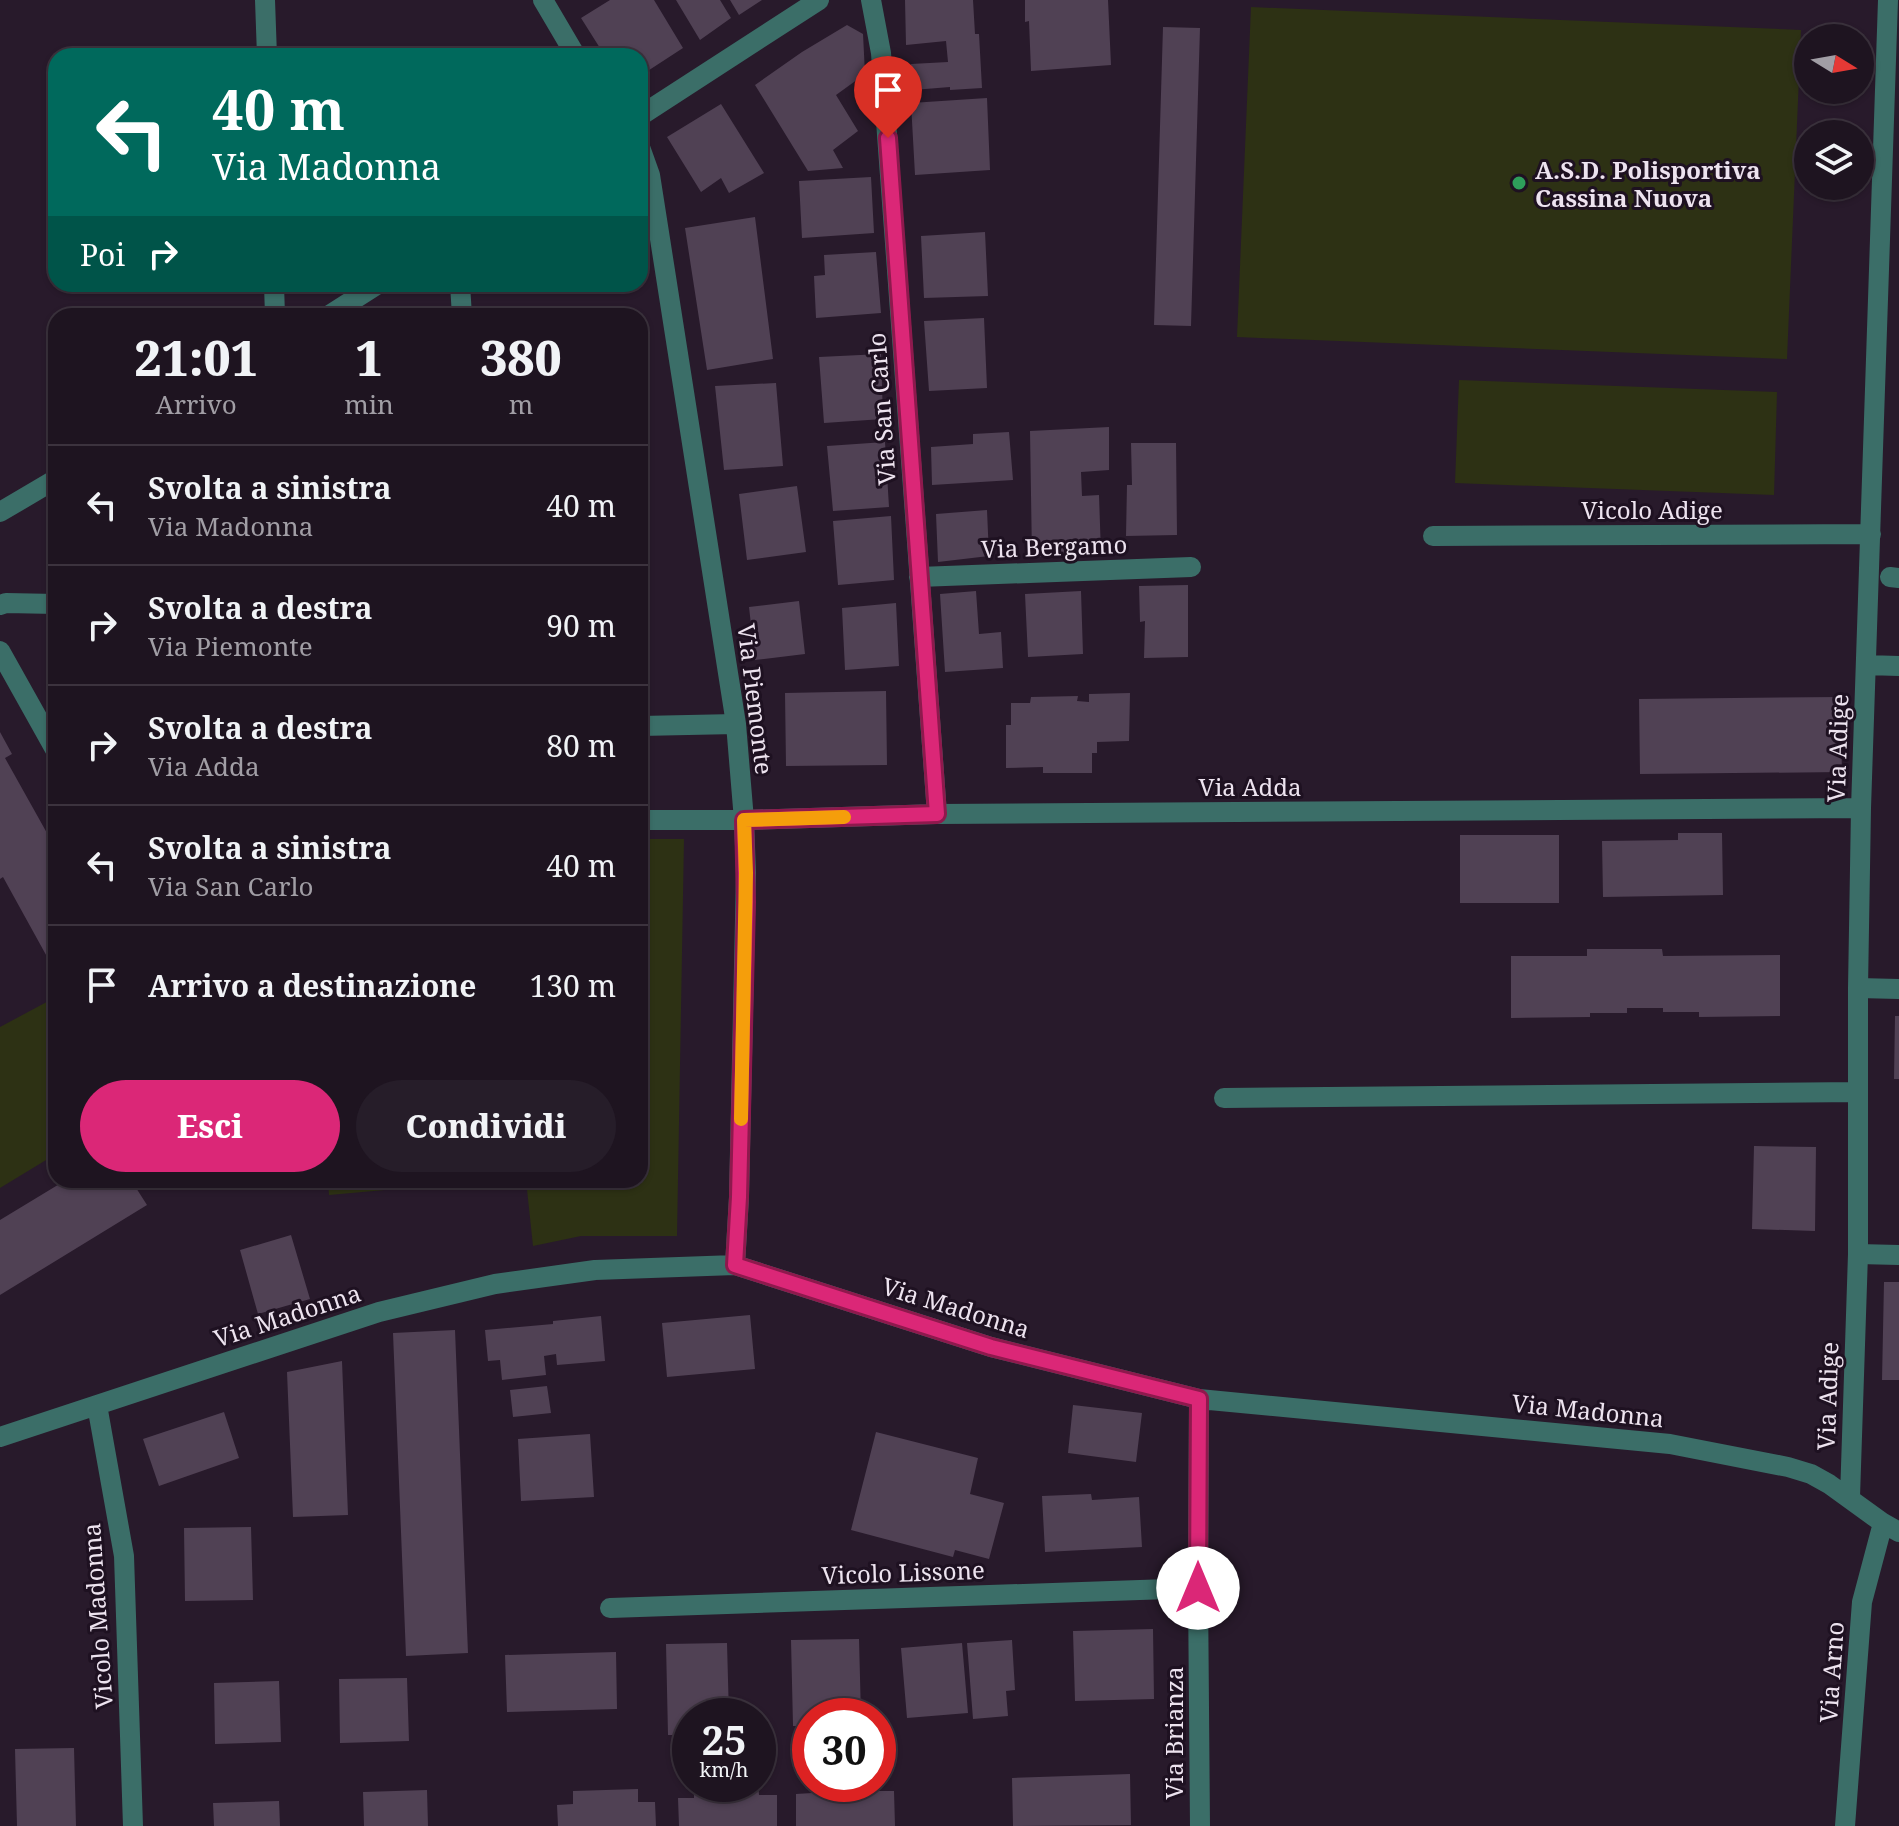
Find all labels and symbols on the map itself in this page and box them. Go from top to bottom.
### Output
north arrow [1794,24,1874,104]
pin [854,56,922,138]
place label: A.S.D. Polisportiva Cassina Nuova [1535,153,1761,214]
marker: A.S.D. Polisportiva Cassina Nuova [1510,174,1528,192]
street label: Via San Carlo [859,332,903,486]
street label: Vicolo Adige [1581,493,1723,526]
street label: Via Bergamo [980,527,1128,565]
street label: Via Piemonte [730,622,782,776]
street label: Via Adige [1819,693,1855,803]
street label: Via Adda [1198,770,1302,803]
street label: Via Madonna [878,1269,1034,1345]
street label: Via Madonna [209,1276,365,1354]
street label: Via Adige [1809,1341,1845,1451]
street label: Via Madonna [1510,1386,1666,1434]
street label: Vicolo Madonna [74,1522,120,1710]
position arrow [1156,1546,1240,1630]
street label: Vicolo Lissone [821,1553,985,1591]
street label: Via Arno [1811,1620,1851,1724]
street label: Via Brianza [1157,1666,1190,1800]
speed limit sign: 30 [792,1698,896,1802]

